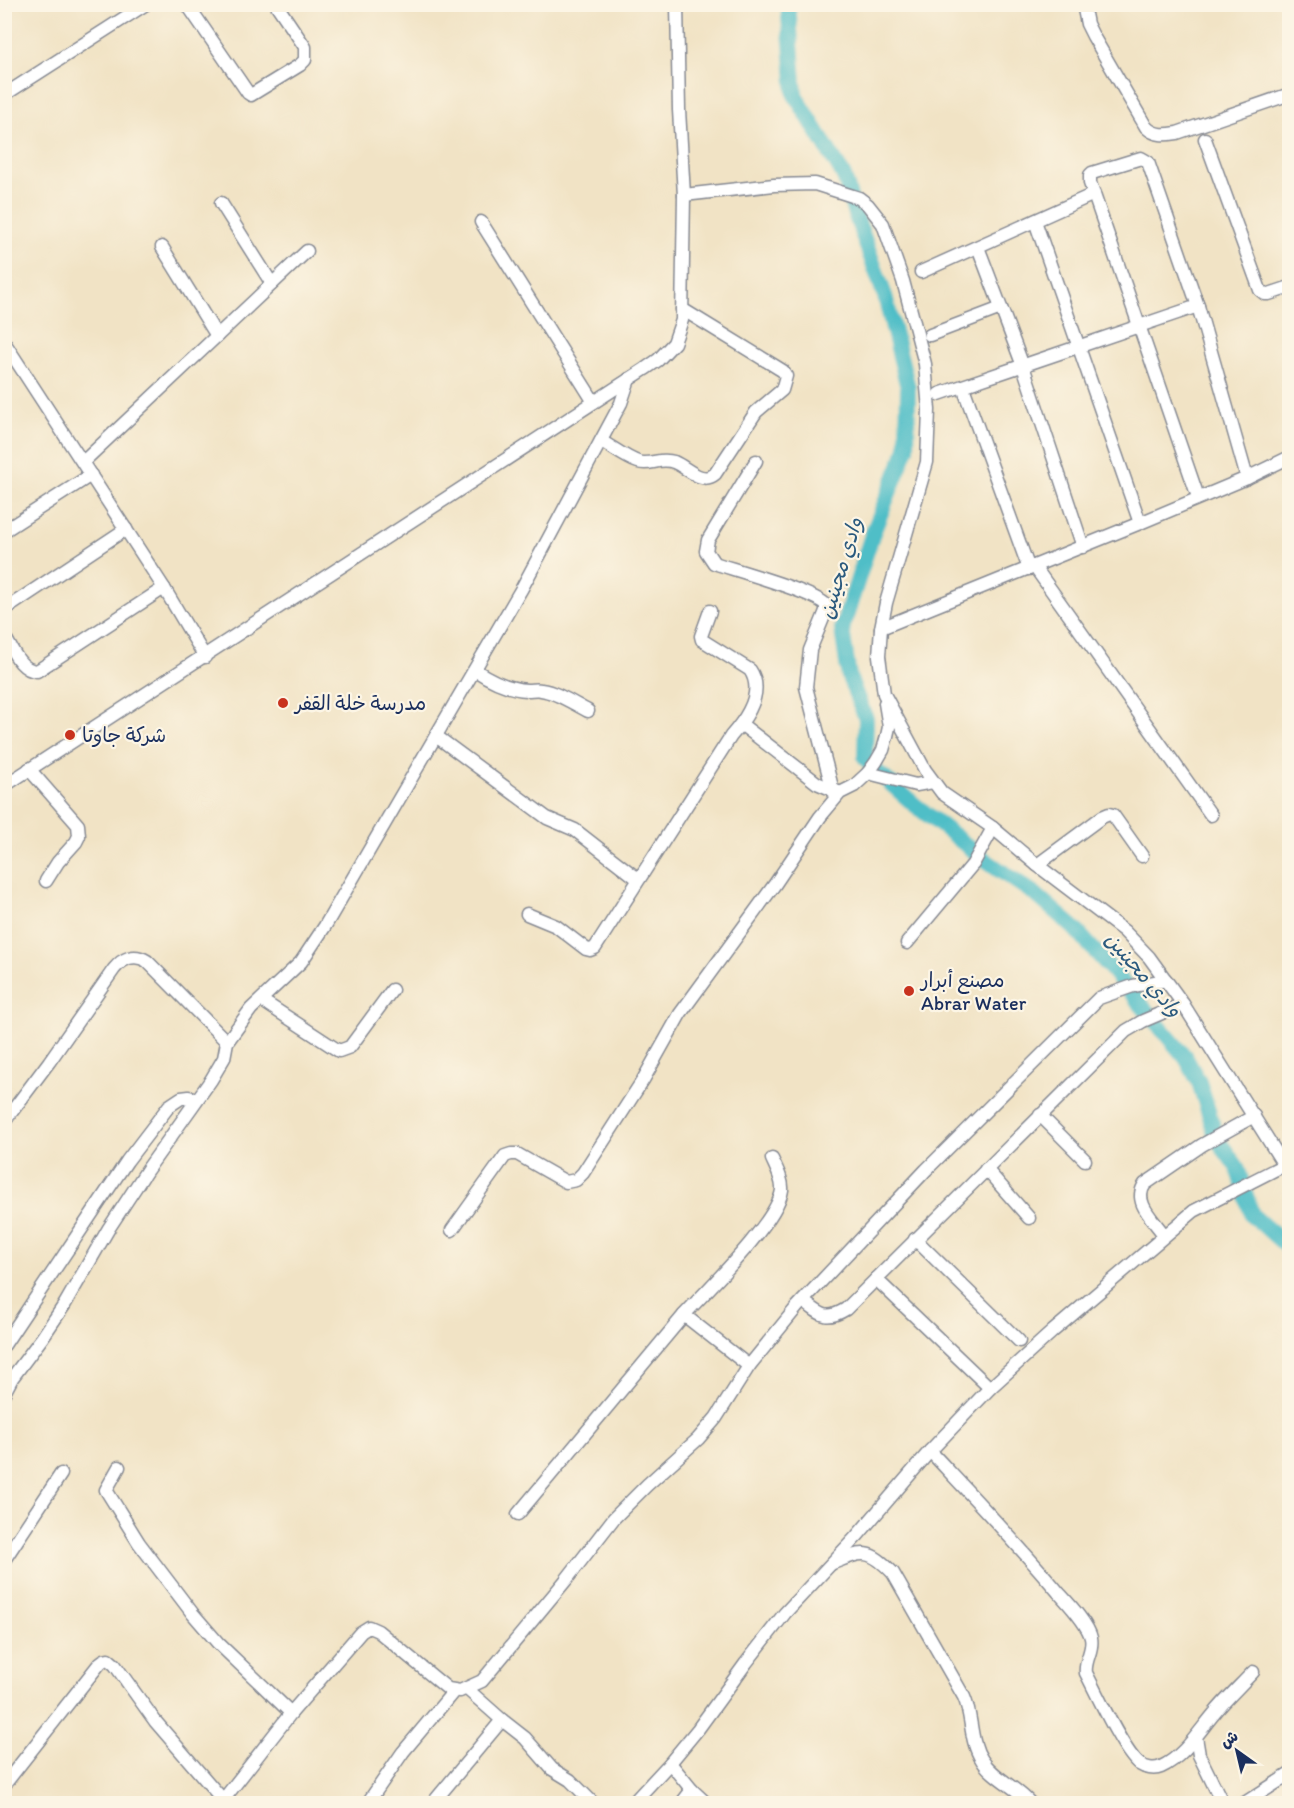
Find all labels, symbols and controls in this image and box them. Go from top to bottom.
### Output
water label: وادي مجينين [813,514,870,623]
place label: مدرسة خلة القفر [293,691,426,715]
marker: مدرسة خلة القفر [276,696,290,710]
place label: شركة جاوتا [82,723,166,747]
marker: شركة جاوتا [63,728,77,742]
water label: وادي مجينين [1098,926,1188,1024]
place label: مصنع أبرار Abrar Water [919,968,1027,1015]
marker: مصنع أبرار Abrar Water [902,984,916,998]
north arrow [1207,1721,1267,1781]
text: ش [1216,1726,1242,1752]

